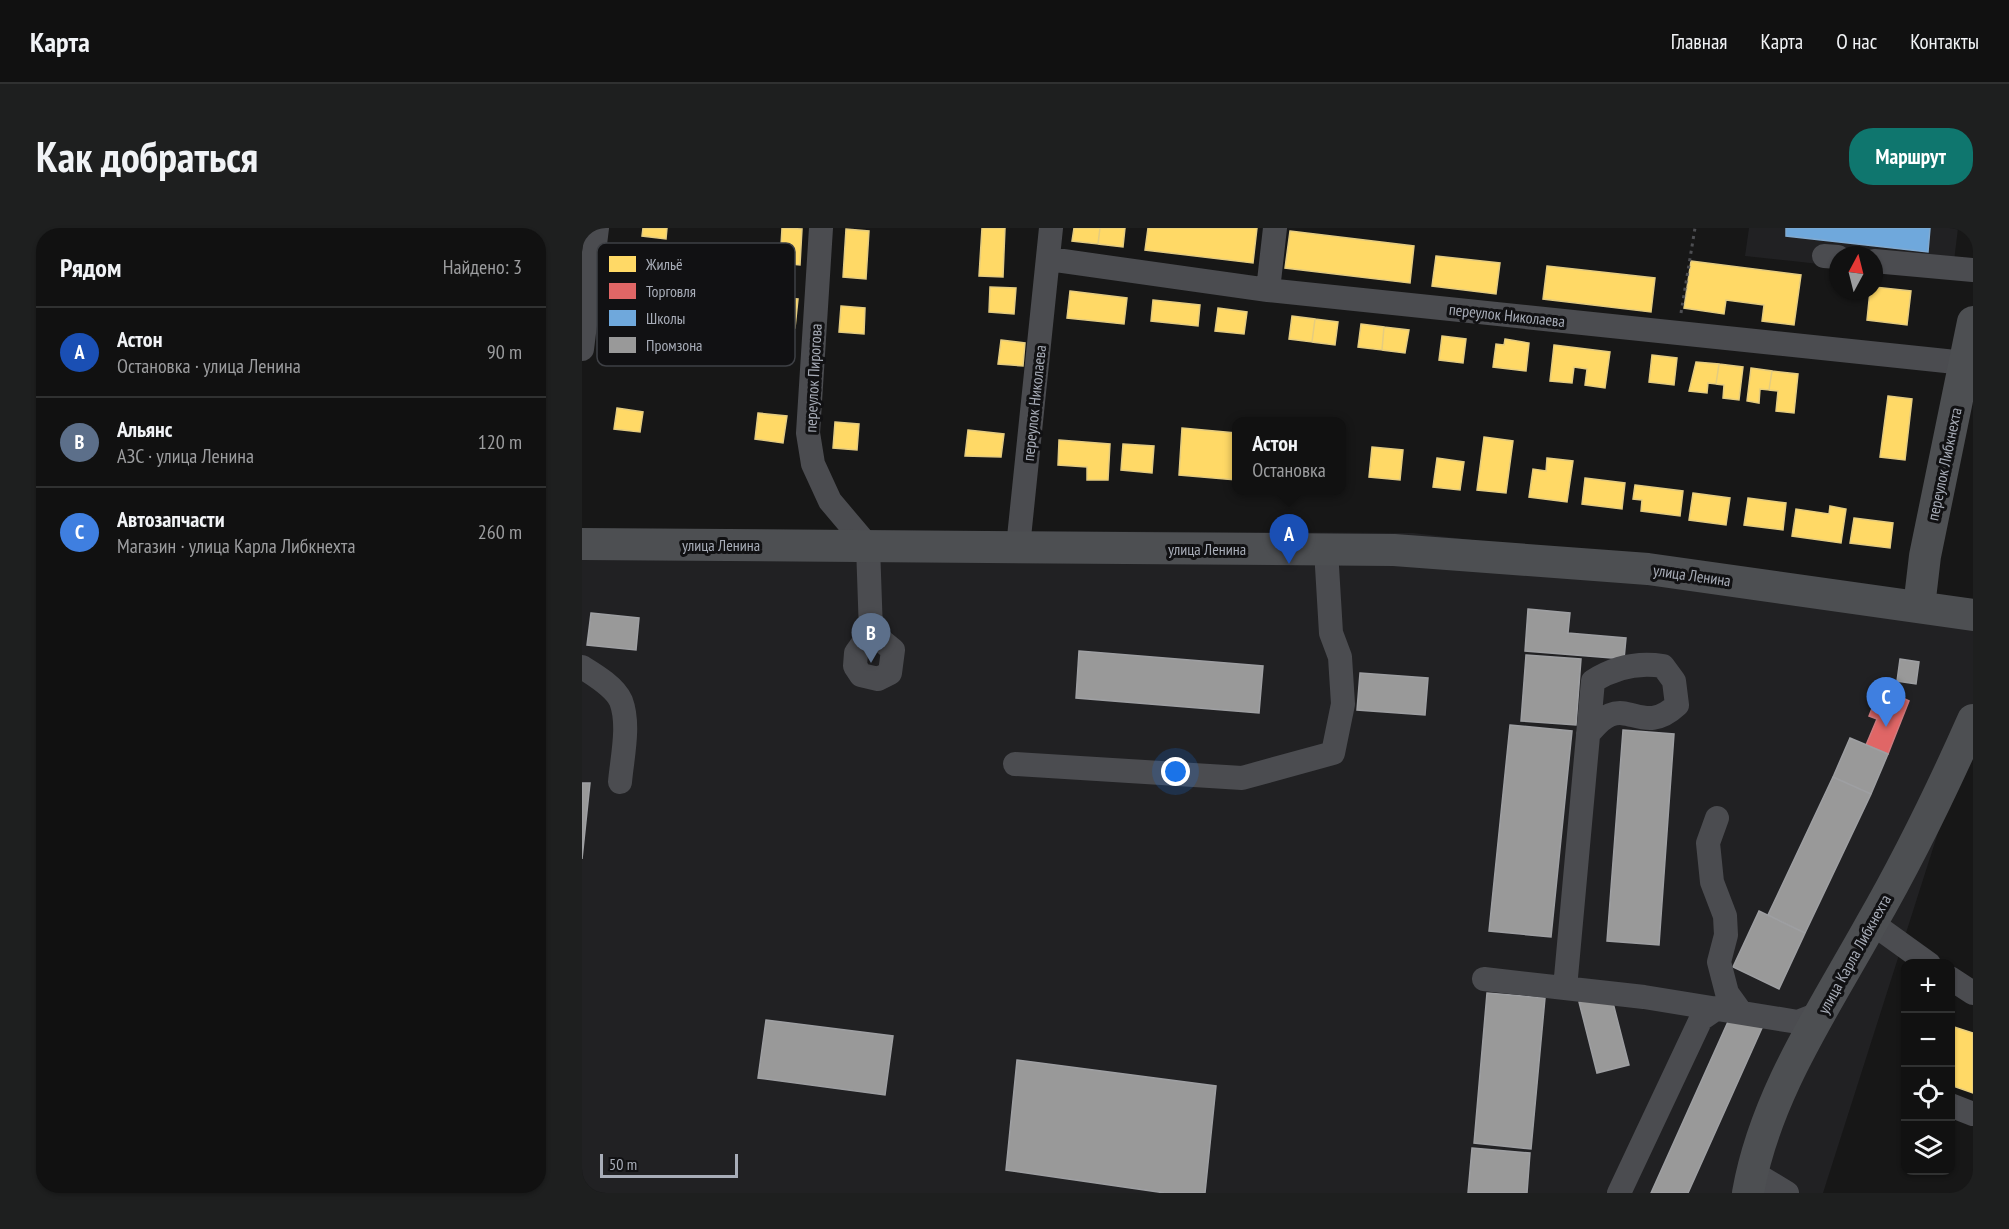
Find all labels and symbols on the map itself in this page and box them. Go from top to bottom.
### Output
legend [597,243,795,366]
north arrow [1829,246,1883,300]
text: Жильё [645,254,683,274]
text: Торговля [646,281,696,301]
street label: переулок Николаева [1448,299,1566,331]
text: Школы [646,308,685,328]
street label: переулок Пирогова [800,323,826,433]
text: Промзона [646,335,703,355]
street label: переулок Николаева [1018,344,1050,462]
street label: переулок Либкнехта [1922,406,1966,522]
pin: A [1270,514,1308,564]
street label: улица Ленина [682,535,760,555]
street label: улица Ленина [1168,539,1246,559]
street label: улица Ленина [1652,560,1732,590]
pin: B [852,614,890,663]
pin: C [1866,678,1906,727]
your location [1161,757,1190,786]
street label: улица Карла Либкнехта [1813,891,1895,1017]
scale bar [600,1151,738,1178]

